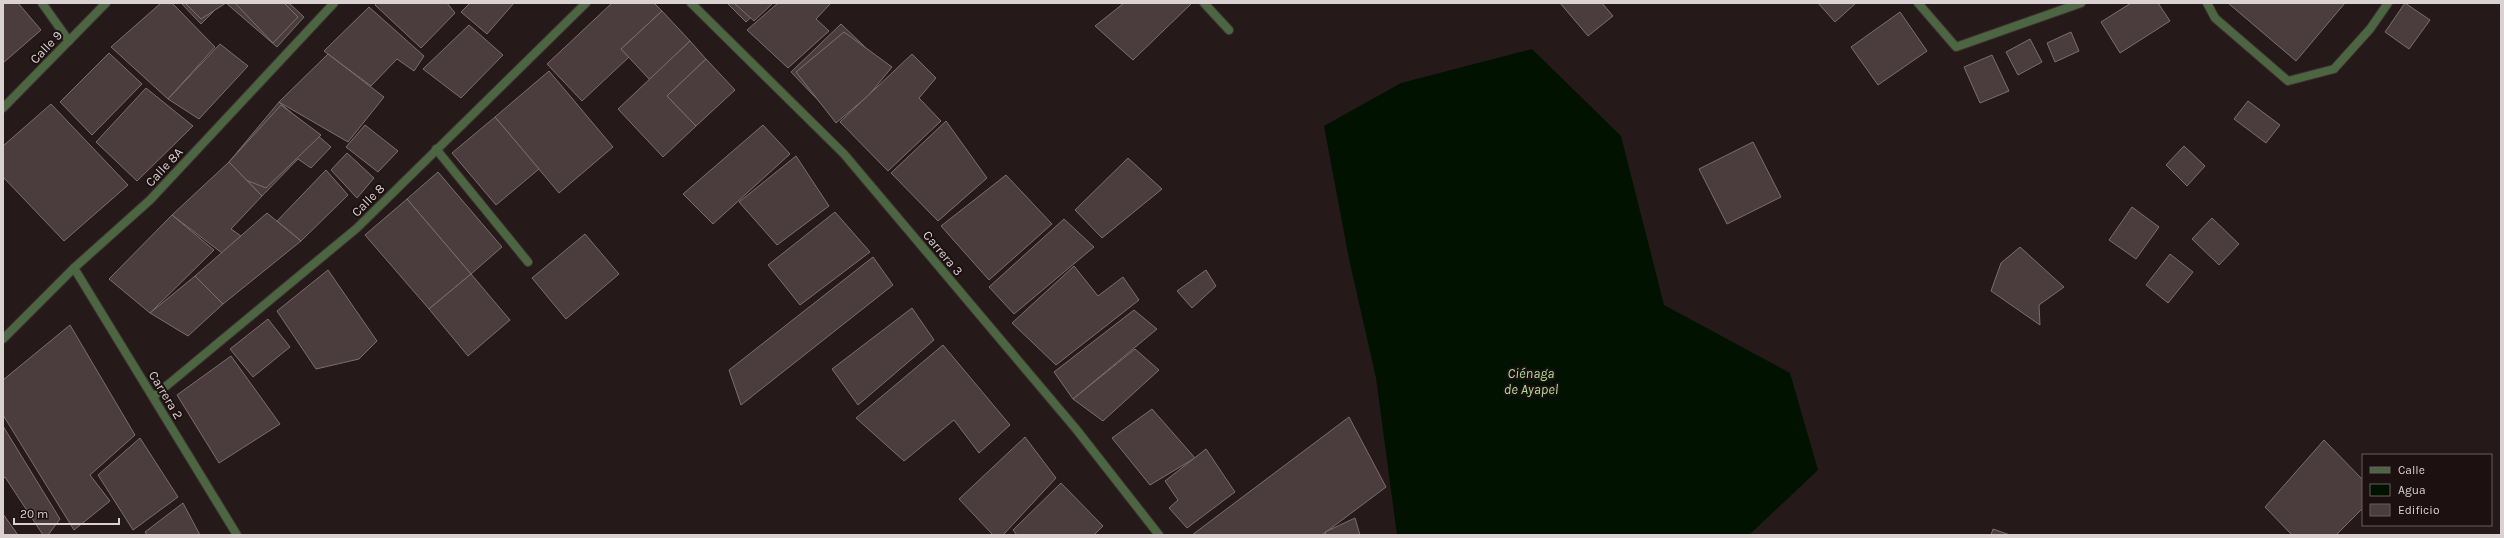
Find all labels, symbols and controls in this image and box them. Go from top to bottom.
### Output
street label: Calle 9 [27,28,65,66]
street label: Calle 8A [142,144,186,190]
street label: Calle 8 [348,180,388,220]
street label: Carrera 3 [920,228,966,278]
water label: Ciénaga de Ayapel [1504,365,1559,398]
street label: Carrera 2 [146,368,186,422]
legend [2362,454,2492,526]
text: Calle [2398,463,2425,477]
text: Agua [2398,483,2426,497]
scale bar [14,500,119,526]
text: Edificio [2398,503,2439,517]
text: 20 m [20,507,48,521]

